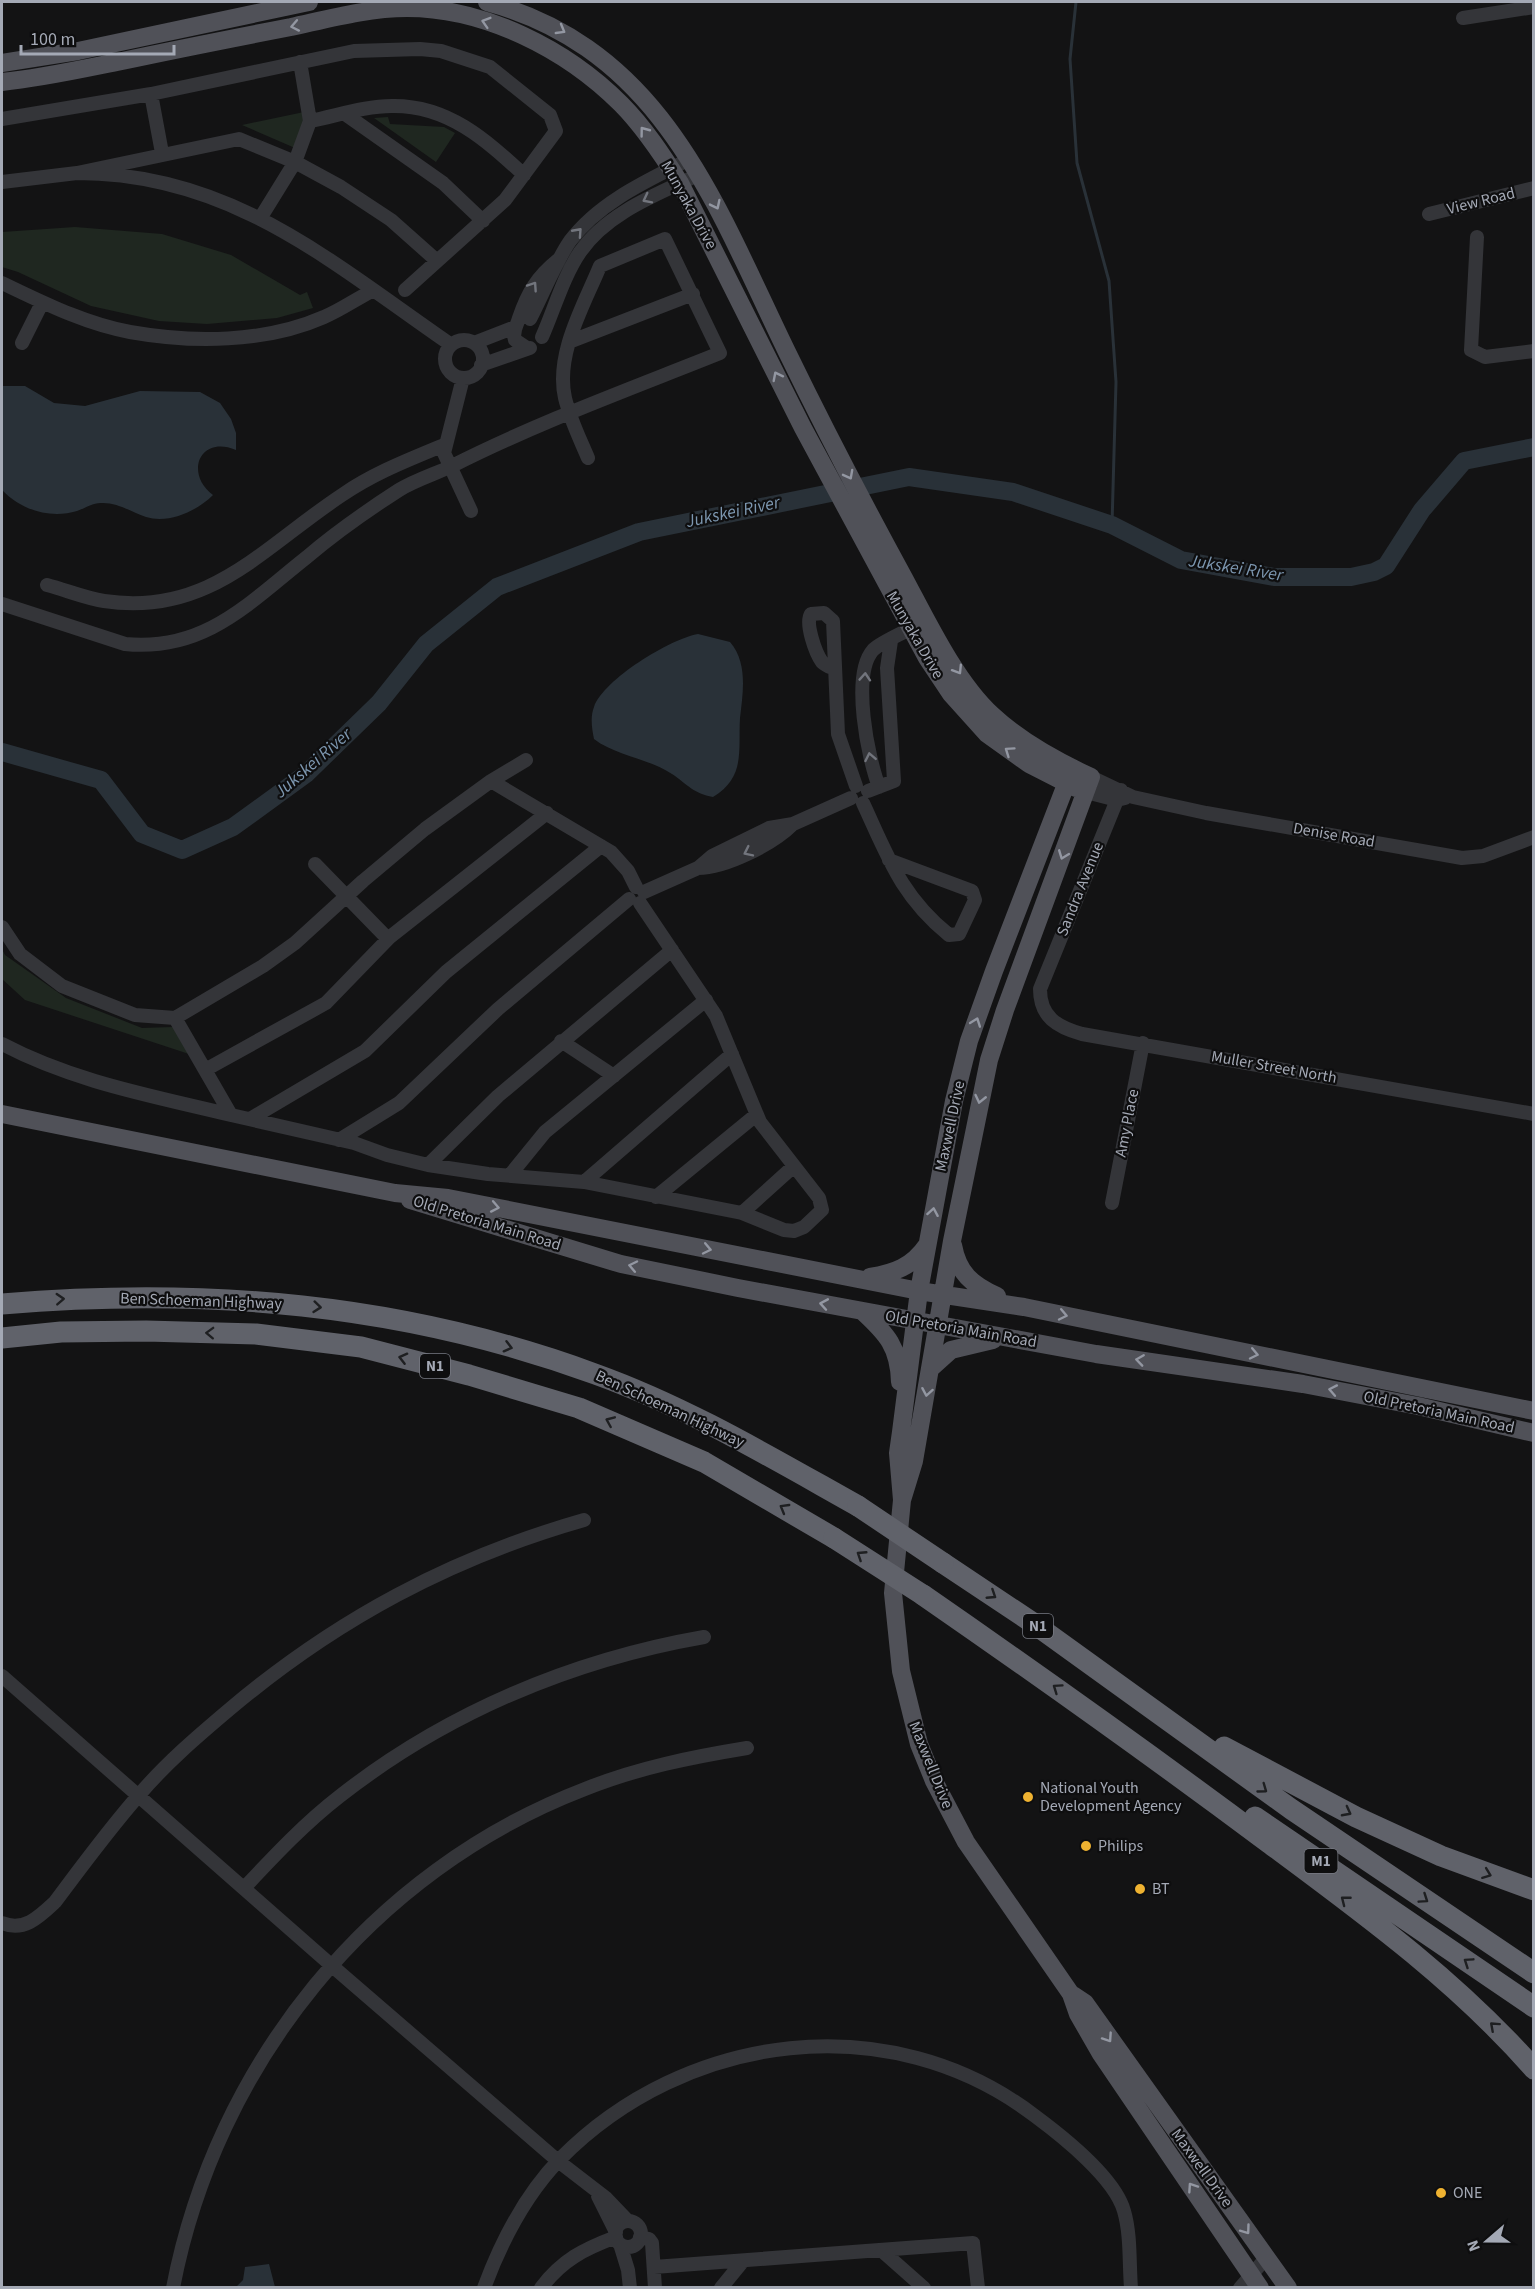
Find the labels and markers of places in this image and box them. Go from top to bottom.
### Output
place label: National Youth Development Agency [1040,1777,1182,1817]
marker: National Youth Development Agency [1021,1790,1035,1804]
place label: Philips [1098,1835,1144,1857]
marker: Philips [1079,1839,1093,1853]
place label: BT [1152,1878,1170,1900]
marker: BT [1133,1882,1147,1896]
place label: ONE [1453,2182,1482,2204]
marker: ONE [1434,2186,1448,2200]

